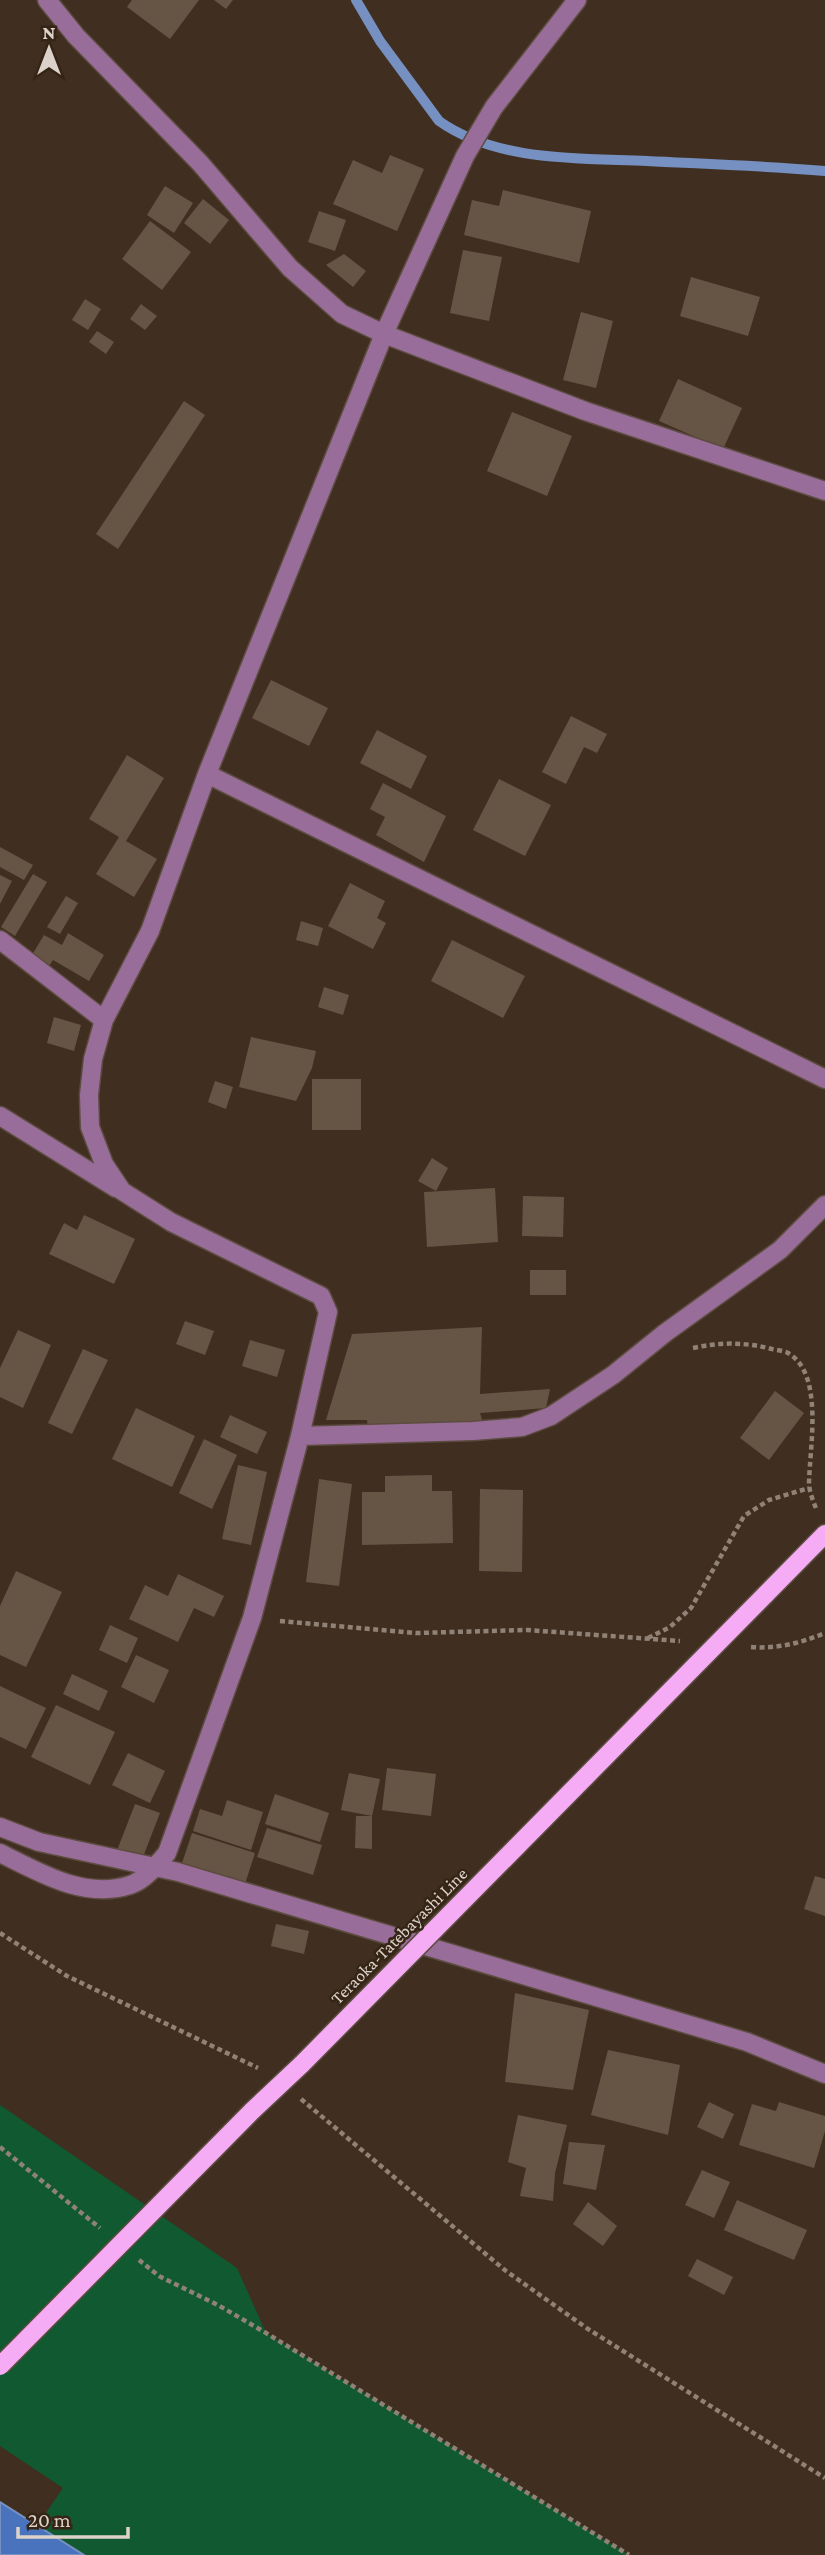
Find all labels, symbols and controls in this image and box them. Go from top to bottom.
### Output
north arrow [14,14,84,84]
text: N [43,22,56,43]
street label: Teraoka-Tatebayashi Line [327,1864,471,2008]
scale bar [18,2496,128,2540]
text: 20 m [28,2508,71,2532]

